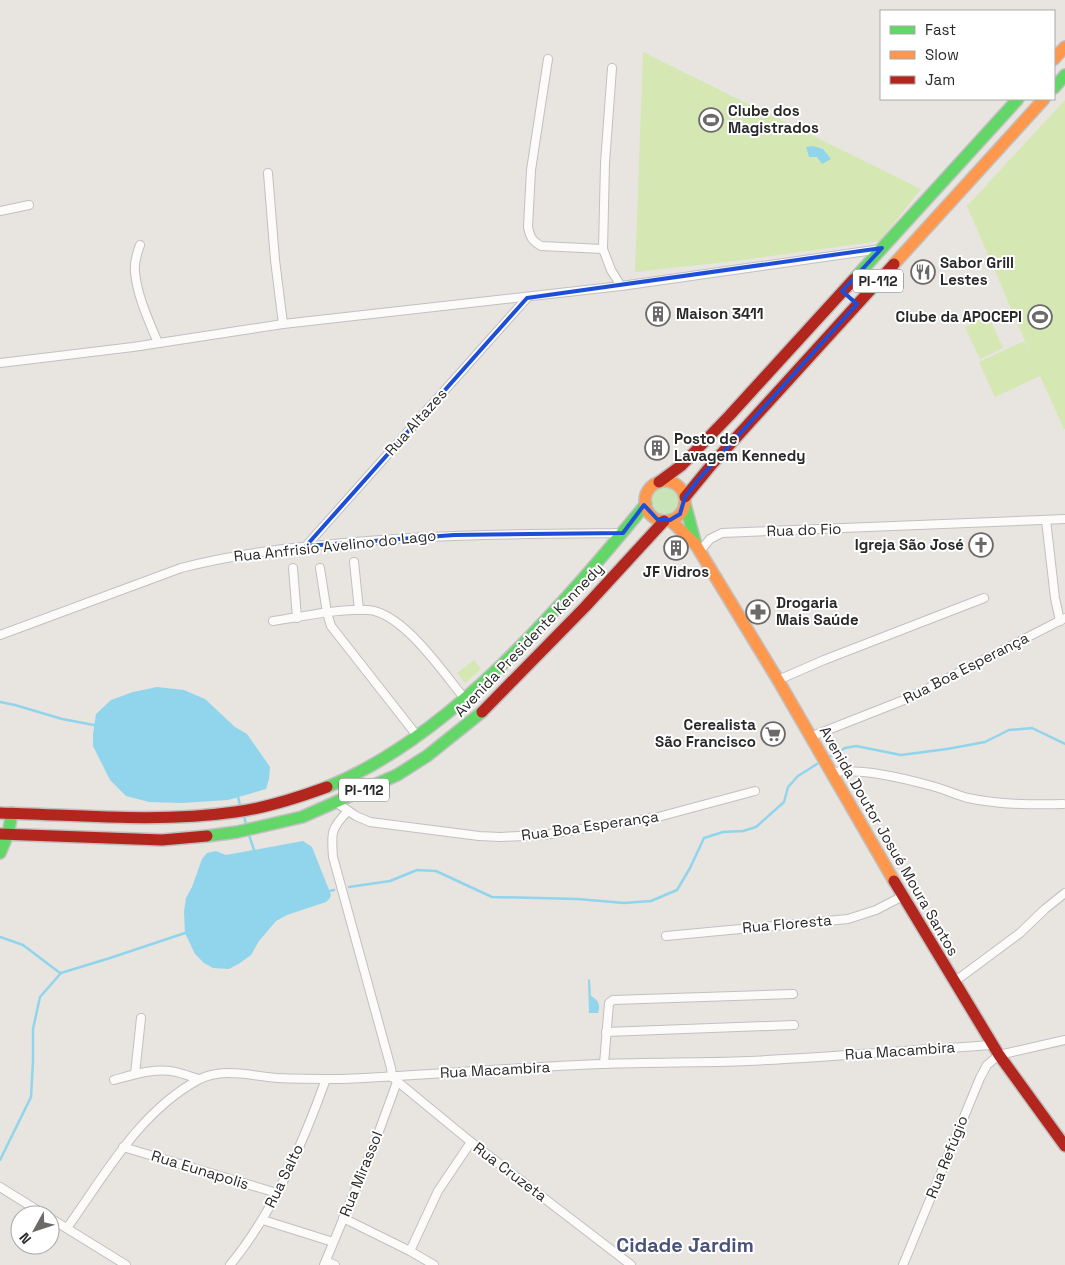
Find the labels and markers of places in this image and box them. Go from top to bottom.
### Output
place label: Clube dos Magistrados [728,101,819,137]
sports icon: Clube dos Magistrados [698,107,724,133]
place label: Sabor Grill Lestes [940,253,1014,289]
restaurant icon: Sabor Grill Lestes [910,259,936,285]
building icon: Maison 3411 [645,301,671,327]
place label: Maison 3411 [676,304,764,323]
sports icon: Clube da APOCEPI [1027,304,1053,330]
place label: Clube da APOCEPI [896,307,1022,326]
place label: Posto de Lavagem Kennedy [674,429,806,465]
building icon: Posto de Lavagem Kennedy [644,435,670,461]
church icon: Igreja São José [968,532,994,558]
building icon: JF Vidros [663,535,689,561]
place label: Igreja São José [855,535,964,554]
place label: JF Vidros [643,562,709,581]
place label: Drogaria Mais Saúde [776,593,859,629]
pharmacy icon: Drogaria Mais Saúde [745,599,771,625]
place label: Cerealista São Francisco [655,715,756,751]
supermarket icon: Cerealista São Francisco [760,721,786,747]

